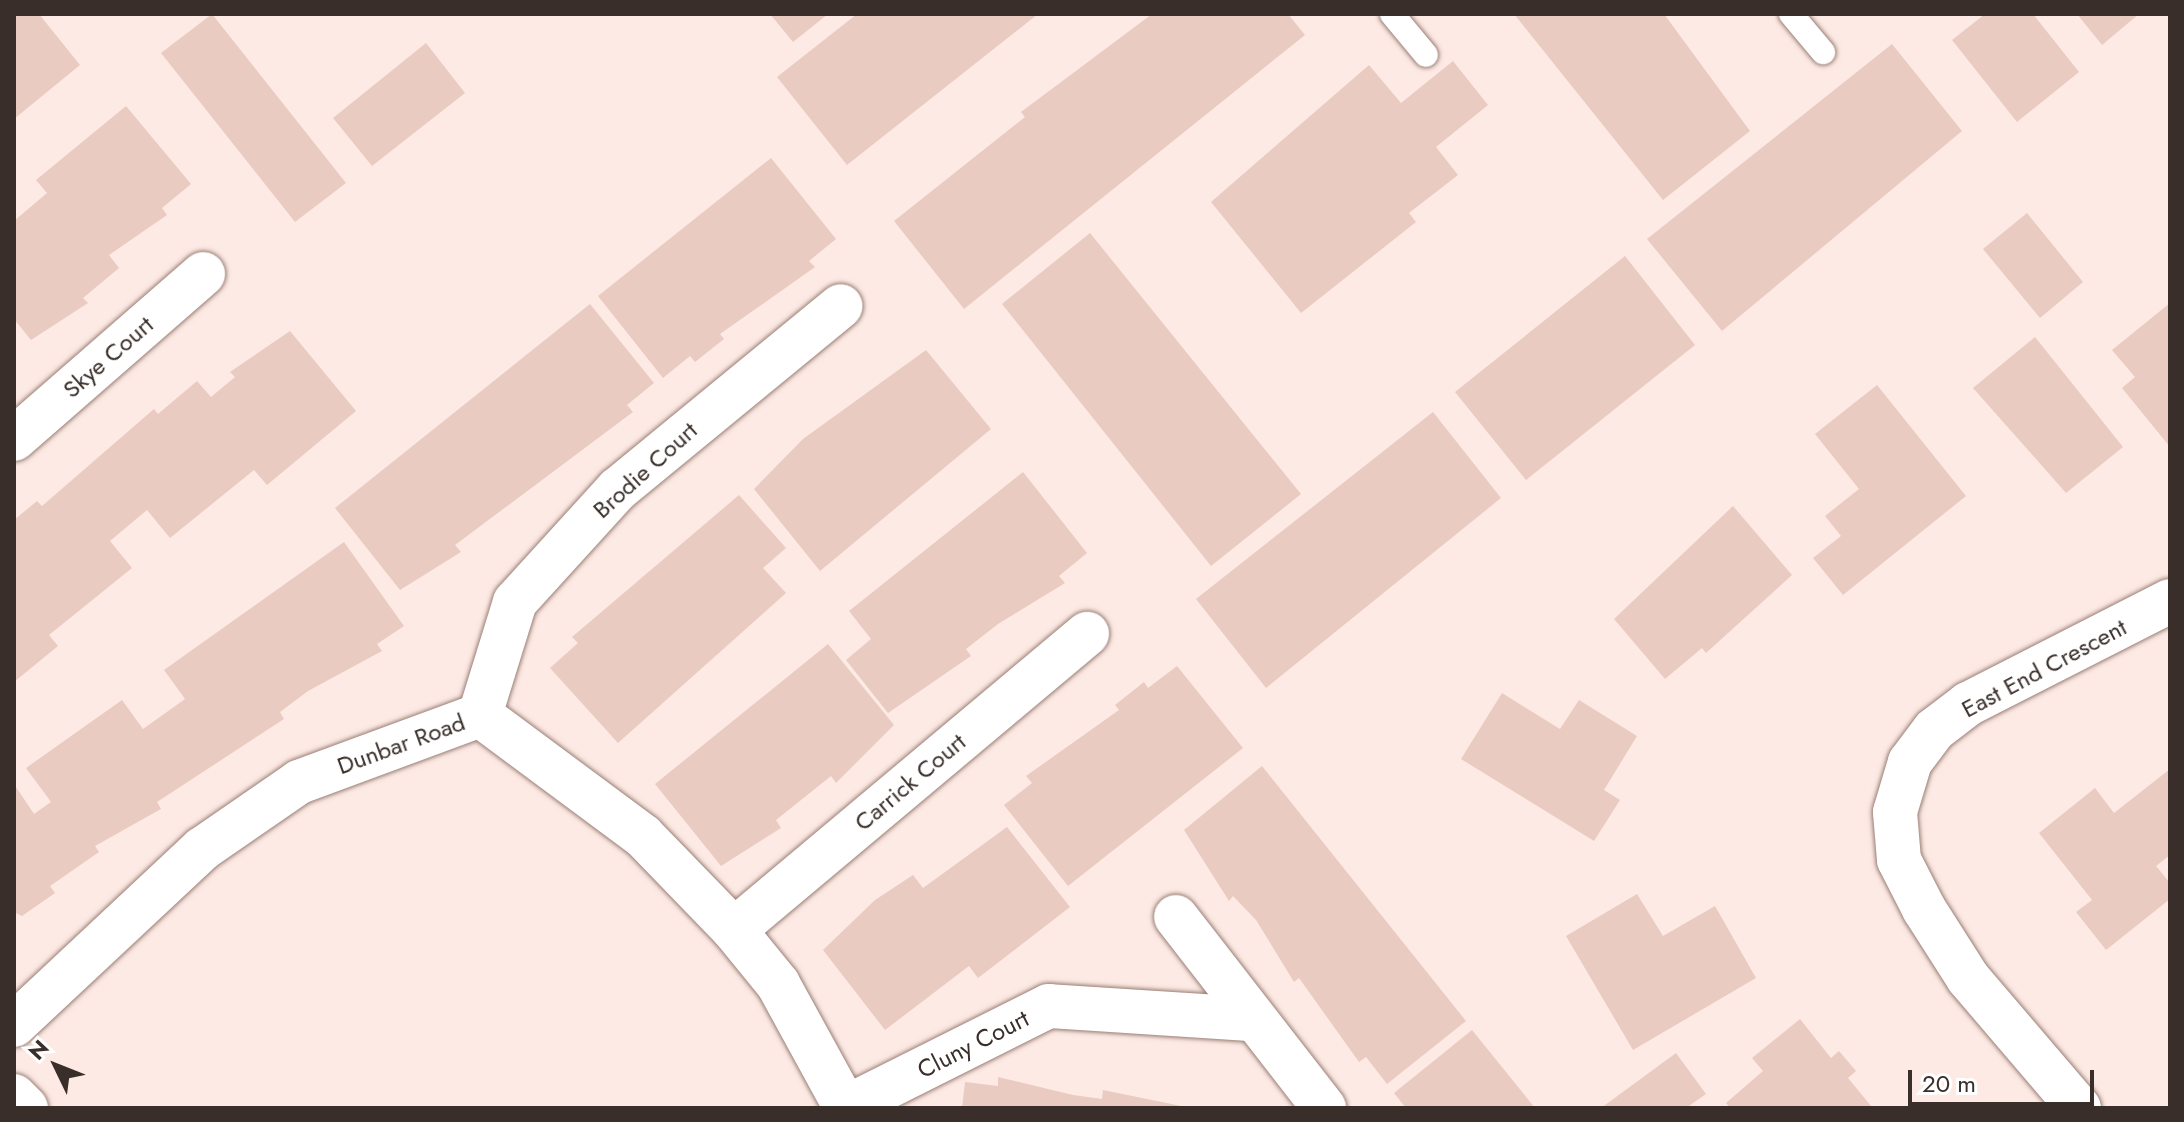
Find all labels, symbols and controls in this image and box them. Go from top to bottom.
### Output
street label: Skye Court [57,310,159,404]
street label: Brodie Court [587,416,703,524]
street label: East End Crescent [1957,612,2131,724]
street label: Dunbar Road [333,708,469,780]
street label: Carrick Court [849,727,971,837]
street label: Cluny Court [913,1004,1033,1084]
north arrow [16,1026,96,1106]
text: N [21,1032,56,1067]
scale bar [1912,1054,2098,1104]
text: 20 m [1922,1066,1976,1101]

